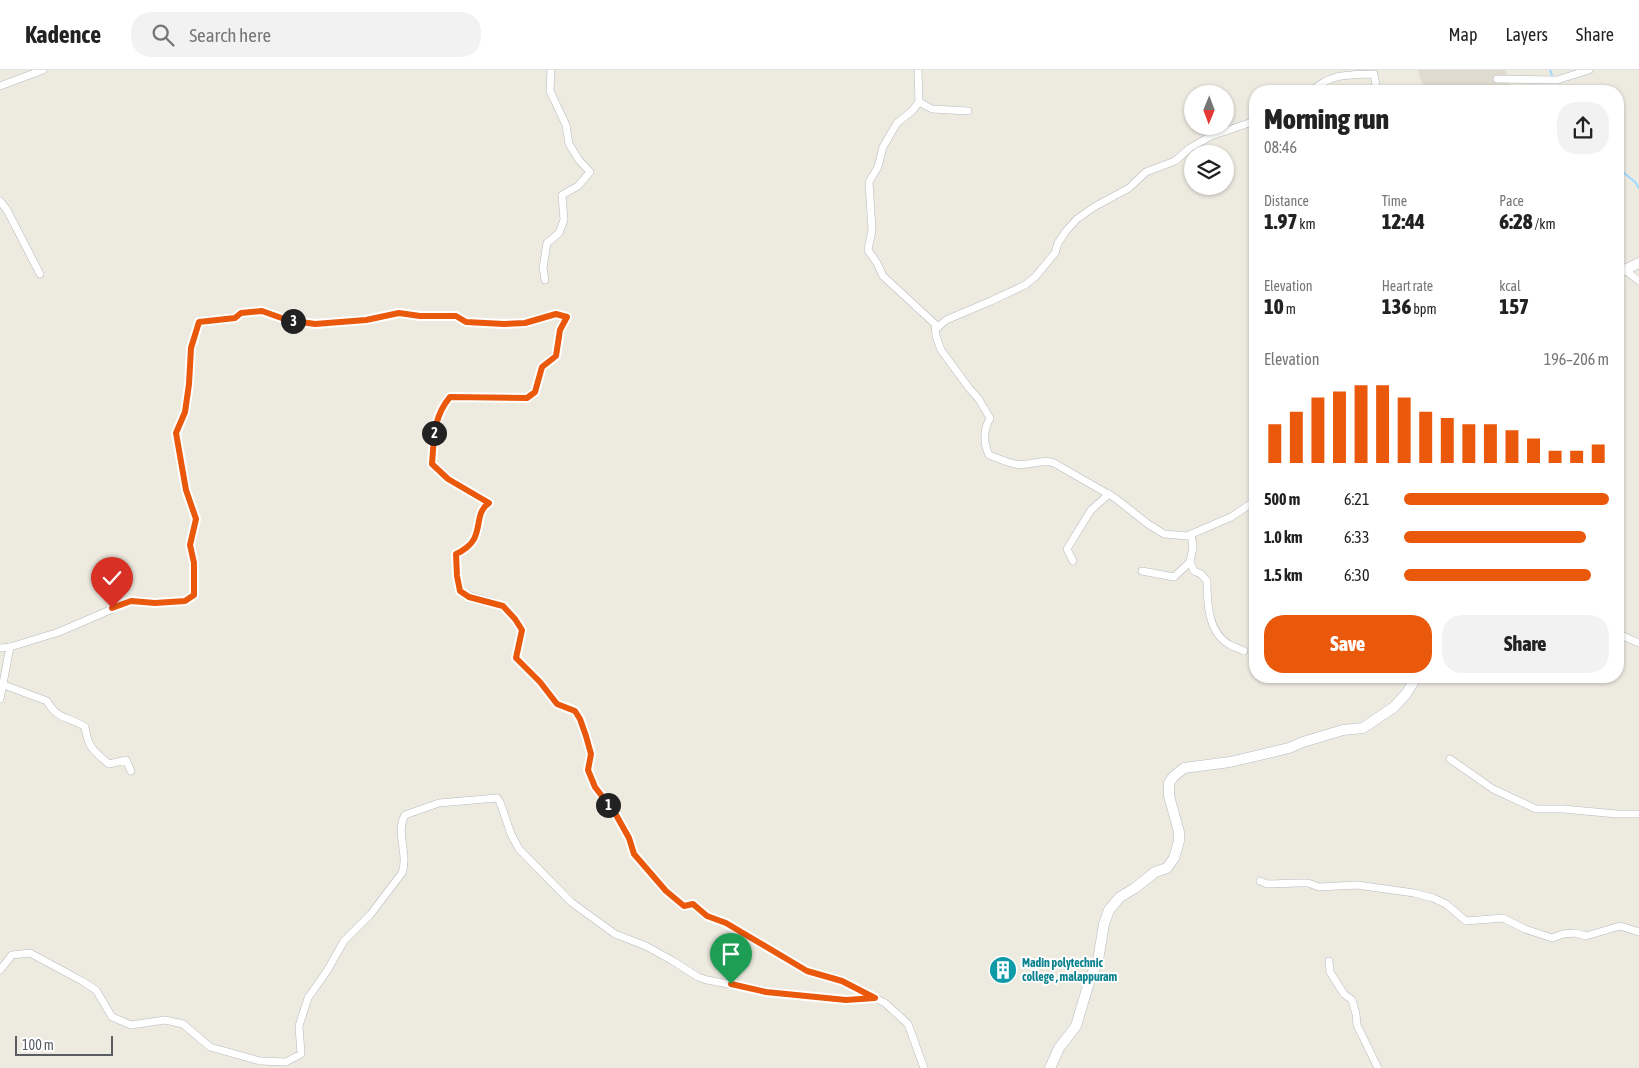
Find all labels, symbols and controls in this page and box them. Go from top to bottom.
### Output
search box [131,12,481,57]
text: Kadence [25,21,101,48]
icon: search [149,21,177,49]
text: Search here [189,24,271,46]
text: Map [1448,24,1477,45]
text: Layers [1505,24,1548,45]
text: Share [1576,24,1614,45]
north arrow [1184,85,1234,135]
map controls [1184,85,1234,195]
button: share [1557,102,1609,154]
text: Morning run [1264,103,1389,135]
text: 08:46 [1264,138,1297,156]
button: layers [1184,145,1234,195]
text: Distance [1264,193,1309,209]
text: Time [1382,193,1407,209]
text: Pace [1499,193,1524,209]
text: 1.97 [1264,209,1297,233]
text: 12:44 [1382,209,1425,233]
text: 6:28 [1499,209,1533,233]
text: km [1297,216,1316,232]
text: /km [1533,216,1556,232]
text: Elevation [1264,278,1313,294]
text: Heart rate [1382,278,1433,294]
text: kcal [1499,278,1521,294]
text: 10 [1264,294,1284,318]
text: 136 [1382,294,1411,318]
text: 157 [1499,294,1529,318]
text: m [1284,301,1296,317]
text: bpm [1411,301,1437,317]
pin: 3 [280,308,306,334]
text: 3 [290,313,297,329]
text: Elevation [1264,350,1319,368]
text: 196–206 m [1544,350,1609,368]
pin: 2 [422,420,446,446]
text: 2 [431,425,438,441]
text: 500 m [1264,490,1300,508]
text: 6:21 [1344,490,1369,508]
text: 1.0 km [1264,528,1303,546]
text: 6:33 [1344,528,1369,546]
pin [91,557,133,608]
icon: check [98,564,126,592]
text: 1.5 km [1264,566,1303,584]
text: 6:30 [1344,566,1369,584]
button: Save [1264,615,1432,673]
button: Share [1442,615,1609,673]
pin: 1 [596,792,620,818]
text: 1 [605,797,612,813]
pin [710,933,752,984]
icon: arrive [717,940,745,968]
building icon: Madin polytechnic college , malappuram [988,955,1018,985]
place label: Madin polytechnic college , malappuram [1022,956,1118,984]
scale bar [15,1033,112,1056]
text: 100 m [22,1037,54,1053]

